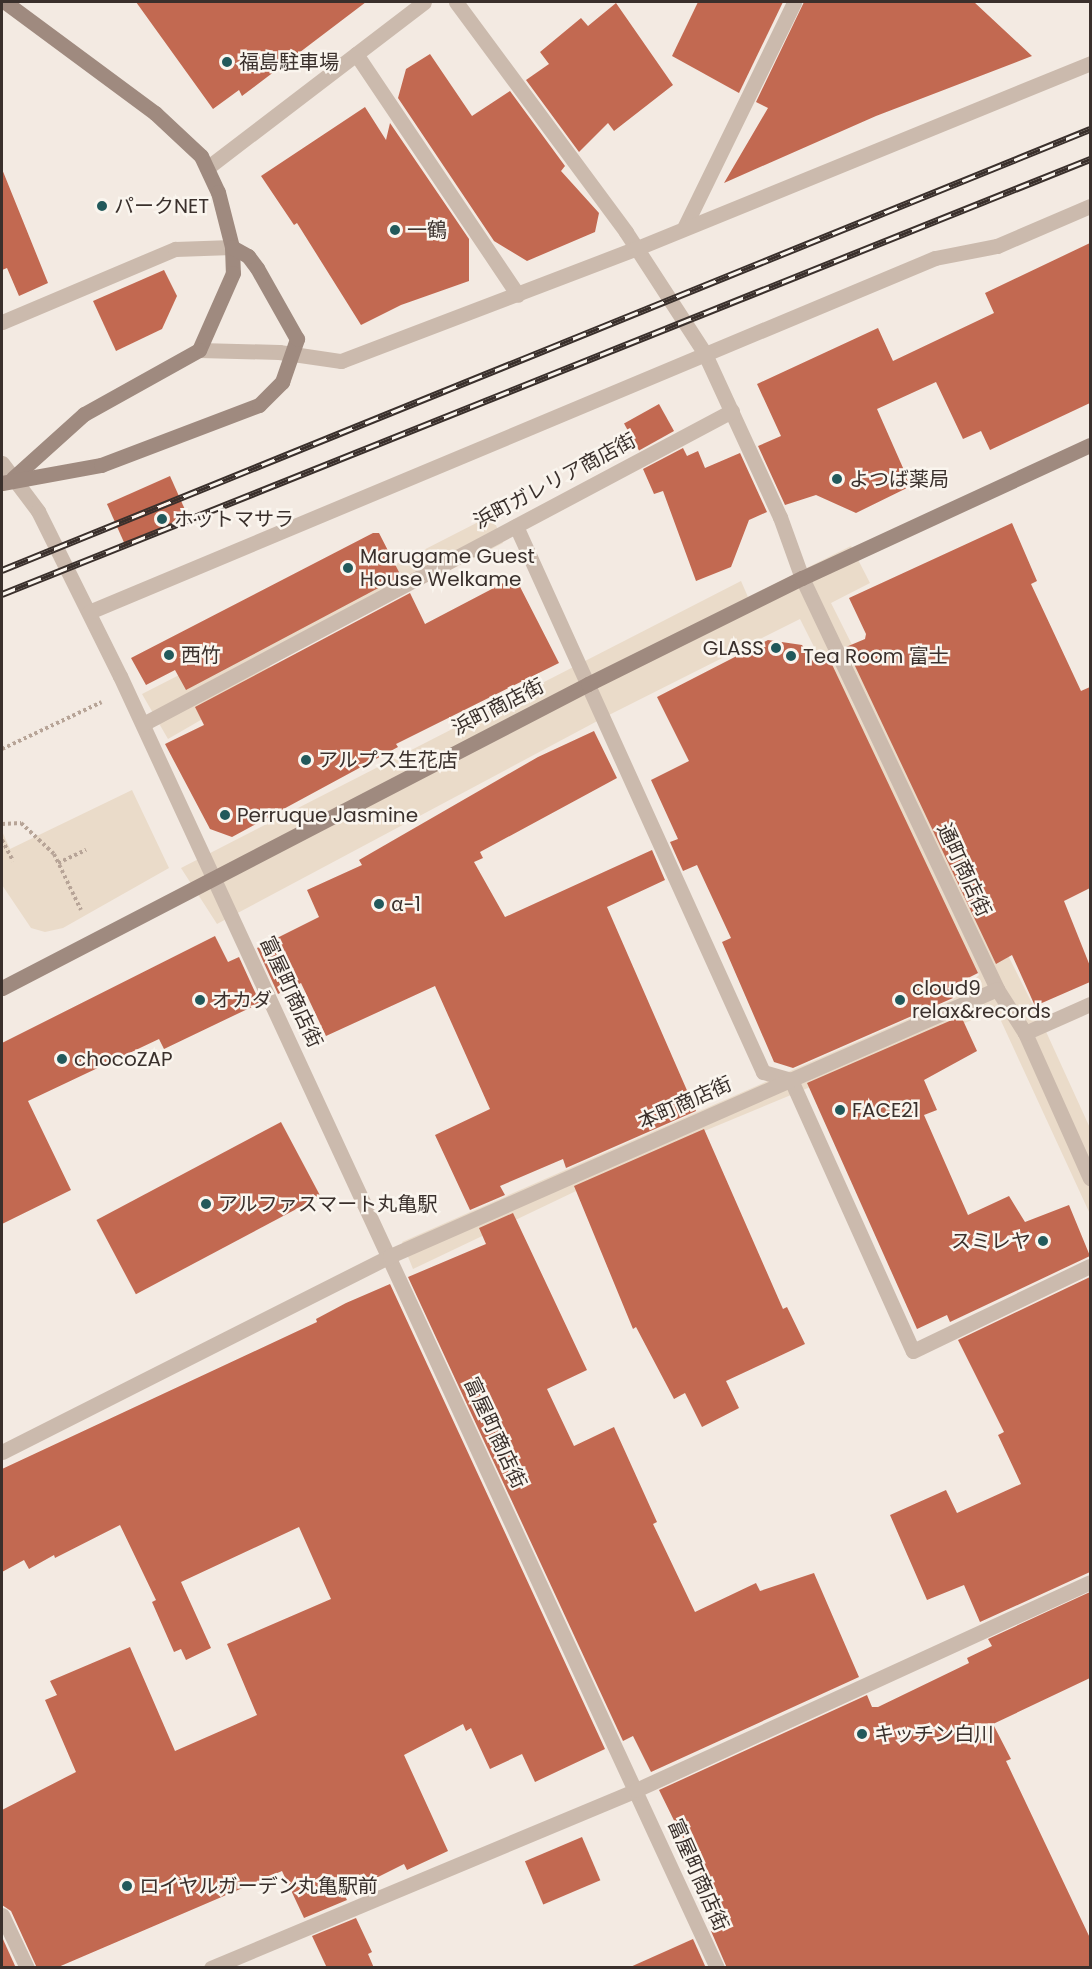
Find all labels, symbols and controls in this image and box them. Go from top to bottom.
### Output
place label: 福島駐車場 [239,50,339,74]
marker: 福島駐車場 [220,55,234,69]
place label: パークNET [114,194,209,218]
marker: パークNET [95,199,109,213]
place label: 一鶴 [407,218,447,242]
marker: 一鶴 [388,223,402,237]
street label: 浜町ガレリア商店街 [470,428,640,534]
place label: よつば薬局 [849,467,949,491]
marker: よつば薬局 [830,472,844,486]
place label: ホットマサラ [174,507,294,531]
marker: ホットマサラ [155,512,169,526]
place label: Marugame Guest House Welkame [360,544,535,591]
marker: Marugame Guest House Welkame [341,561,355,575]
place label: GLASS [703,636,764,660]
marker: GLASS [769,641,783,655]
place label: 西竹 [181,643,221,667]
place label: Tea Room 富士 [803,644,949,668]
marker: 西竹 [162,648,176,662]
marker: Tea Room 富士 [784,649,798,663]
street label: 浜町商店街 [448,674,548,740]
place label: アルプス生花店 [318,748,458,772]
marker: アルプス生花店 [299,753,313,767]
place label: Perruque Jasmine [237,803,418,827]
marker: Perruque Jasmine [218,808,232,822]
street label: 通町商店街 [932,820,996,920]
place label: α-1 [391,892,421,916]
marker: α-1 [372,897,386,911]
street label: 富屋町商店街 [255,933,327,1051]
place label: cloud9 relax&records [912,976,1051,1023]
place label: オカダ [212,988,272,1012]
marker: オカダ [193,993,207,1007]
marker: cloud9 relax&records [893,993,907,1007]
place label: chocoZAP [74,1047,173,1071]
marker: chocoZAP [55,1052,69,1066]
street label: 本町商店街 [634,1072,736,1134]
place label: FACE21 [852,1098,919,1122]
marker: FACE21 [833,1103,847,1117]
place label: アルファスマート丸亀駅 [218,1192,438,1216]
marker: アルファスマート丸亀駅 [199,1197,213,1211]
place label: スミレヤ [951,1229,1031,1253]
marker: スミレヤ [1036,1234,1050,1248]
street label: 富屋町商店街 [459,1374,531,1492]
place label: キッチン白川 [874,1722,994,1746]
marker: キッチン白川 [855,1727,869,1741]
street label: 富屋町商店街 [663,1815,733,1935]
place label: ロイヤルガーデン丸亀駅前 [139,1874,379,1898]
marker: ロイヤルガーデン丸亀駅前 [120,1879,134,1893]

